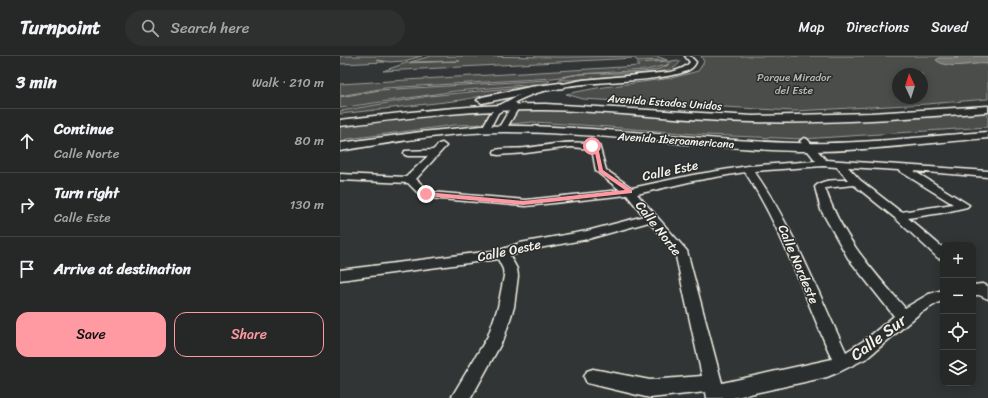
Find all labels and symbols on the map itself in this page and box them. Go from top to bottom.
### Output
park label: Parque Mirador del Este [757,68,832,100]
north arrow [892,68,928,104]
street label: Avenida Estados Unidos [606,89,724,116]
street label: Avenida Iberoamericana [616,127,735,154]
route start [583,137,601,155]
street label: Calle Este [640,153,700,188]
route end [417,185,435,203]
street label: Calle Norte [629,195,688,261]
street label: Calle Nordeste [771,221,826,308]
street label: Calle Oeste [475,232,543,268]
street label: Calle Sur [844,305,914,368]

